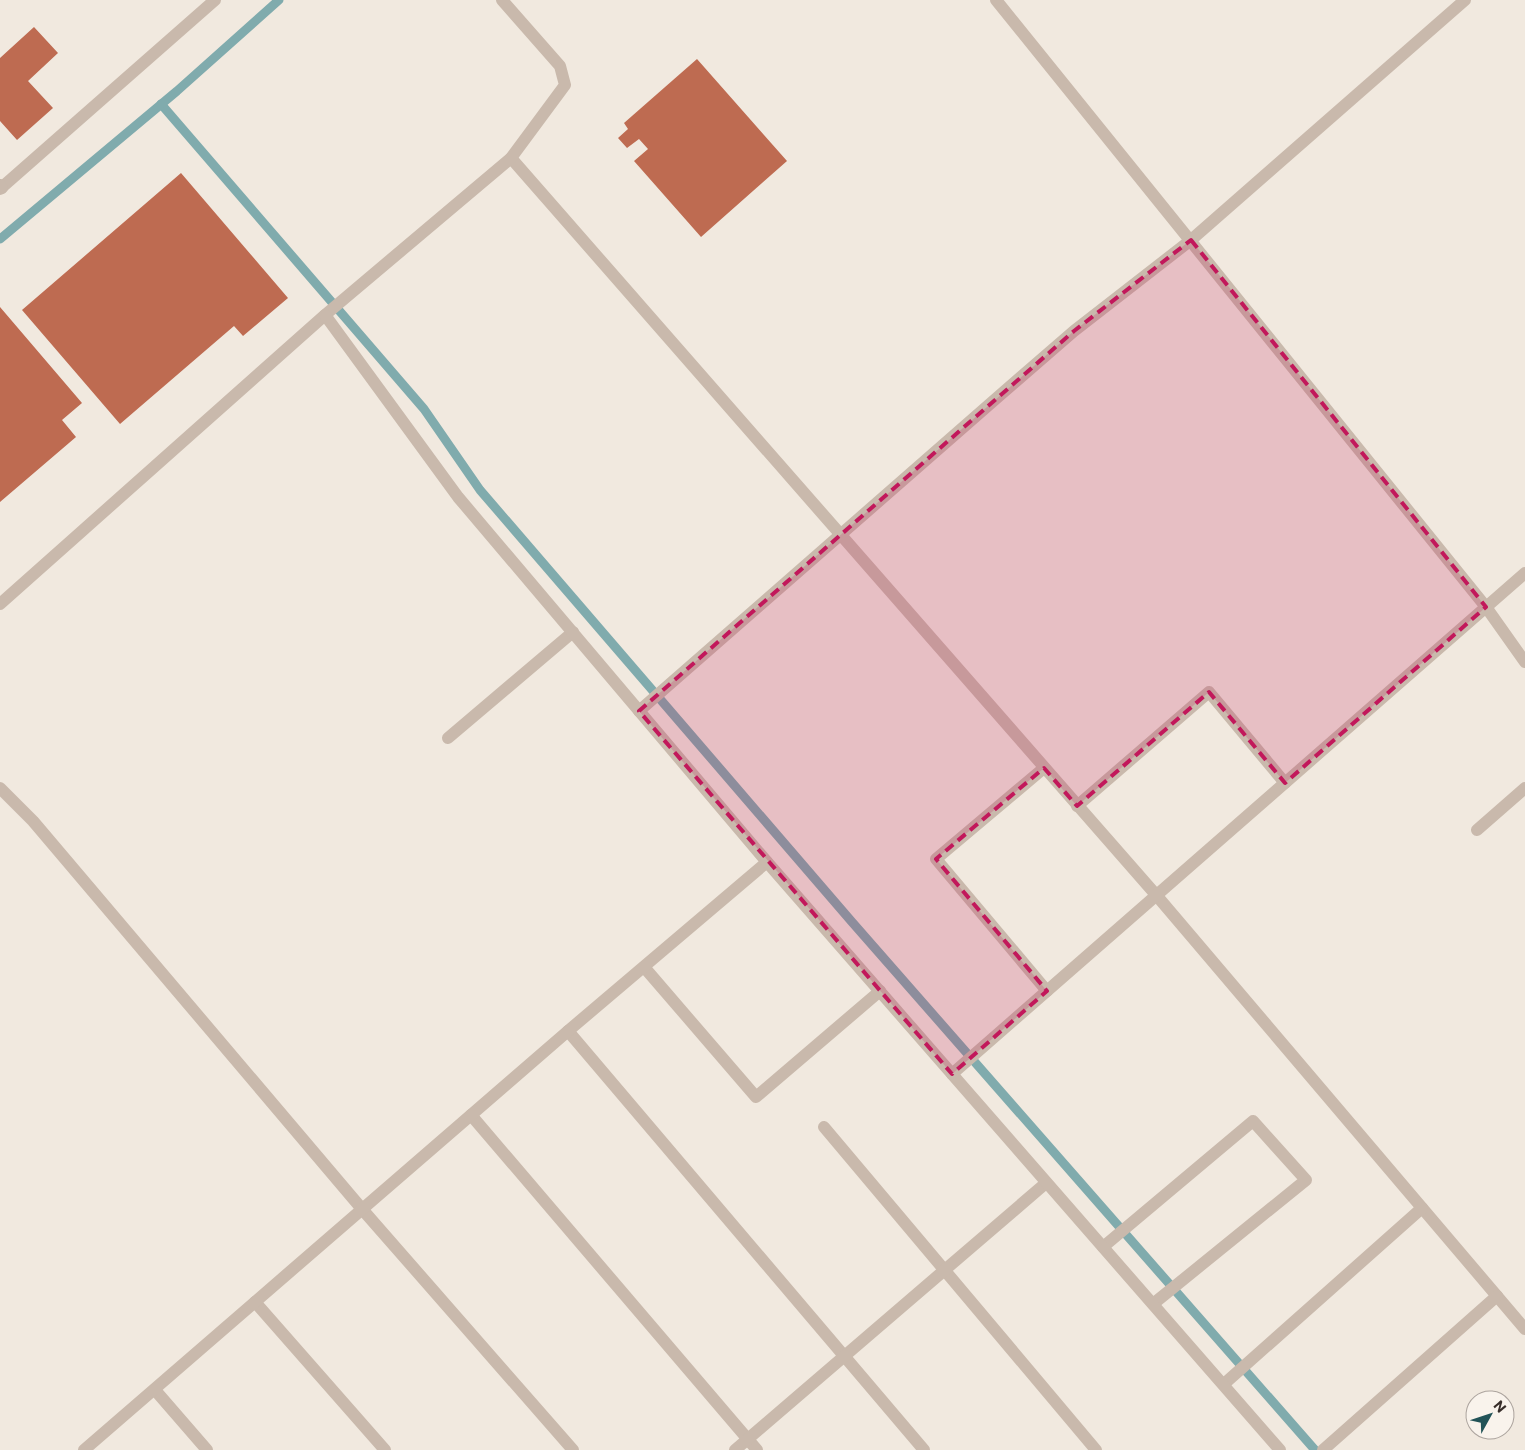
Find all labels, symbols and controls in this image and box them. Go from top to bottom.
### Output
north arrow [1465,1390,1515,1440]
text: N [1490,1397,1510,1416]

